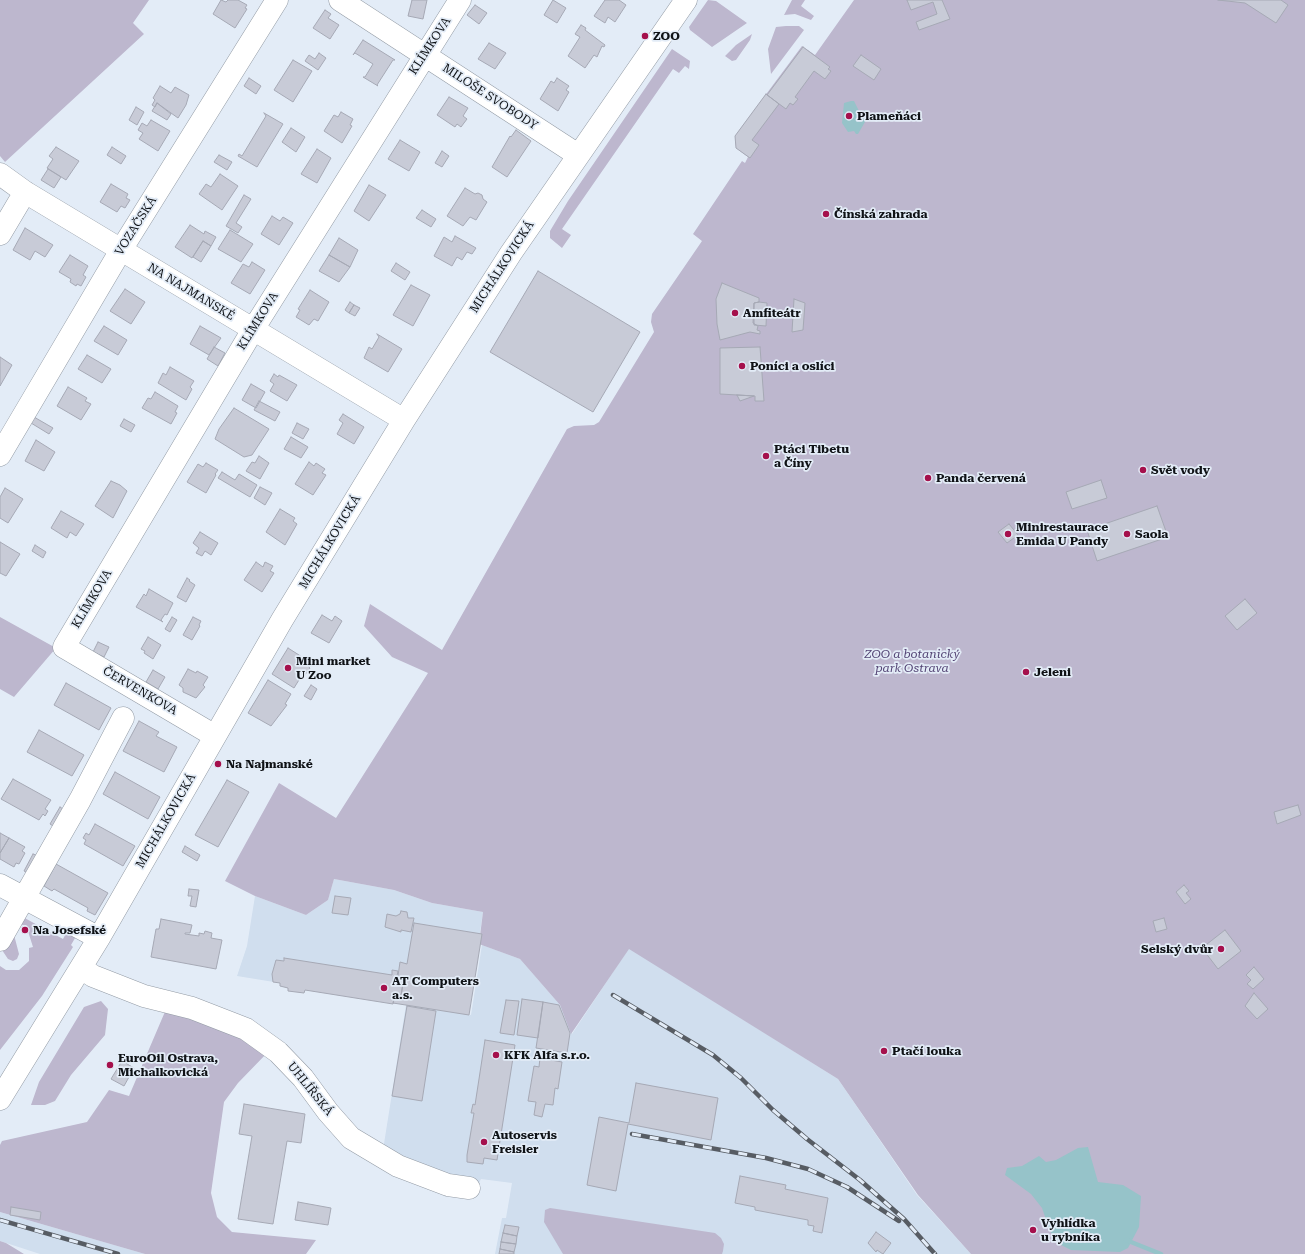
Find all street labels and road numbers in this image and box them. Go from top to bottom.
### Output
street label: KLÍMKOVA [406,15,454,77]
street label: MILOŠE SVOBODY [440,61,540,133]
street label: VOZAČSKÁ [112,194,160,258]
street label: MICHÁLKOVICKÁ [467,218,537,316]
street label: NA NAJMANSKÉ [145,260,237,324]
street label: KLÍMKOVA [235,289,281,353]
street label: MICHÁLKOVICKÁ [296,493,364,591]
street label: KLÍMKOVA [69,567,115,631]
street label: ČERVENKOVA [100,664,180,718]
street label: MICHÁLKOVICKÁ [133,771,199,871]
street label: UHLÍŘSKÁ [284,1059,336,1119]

